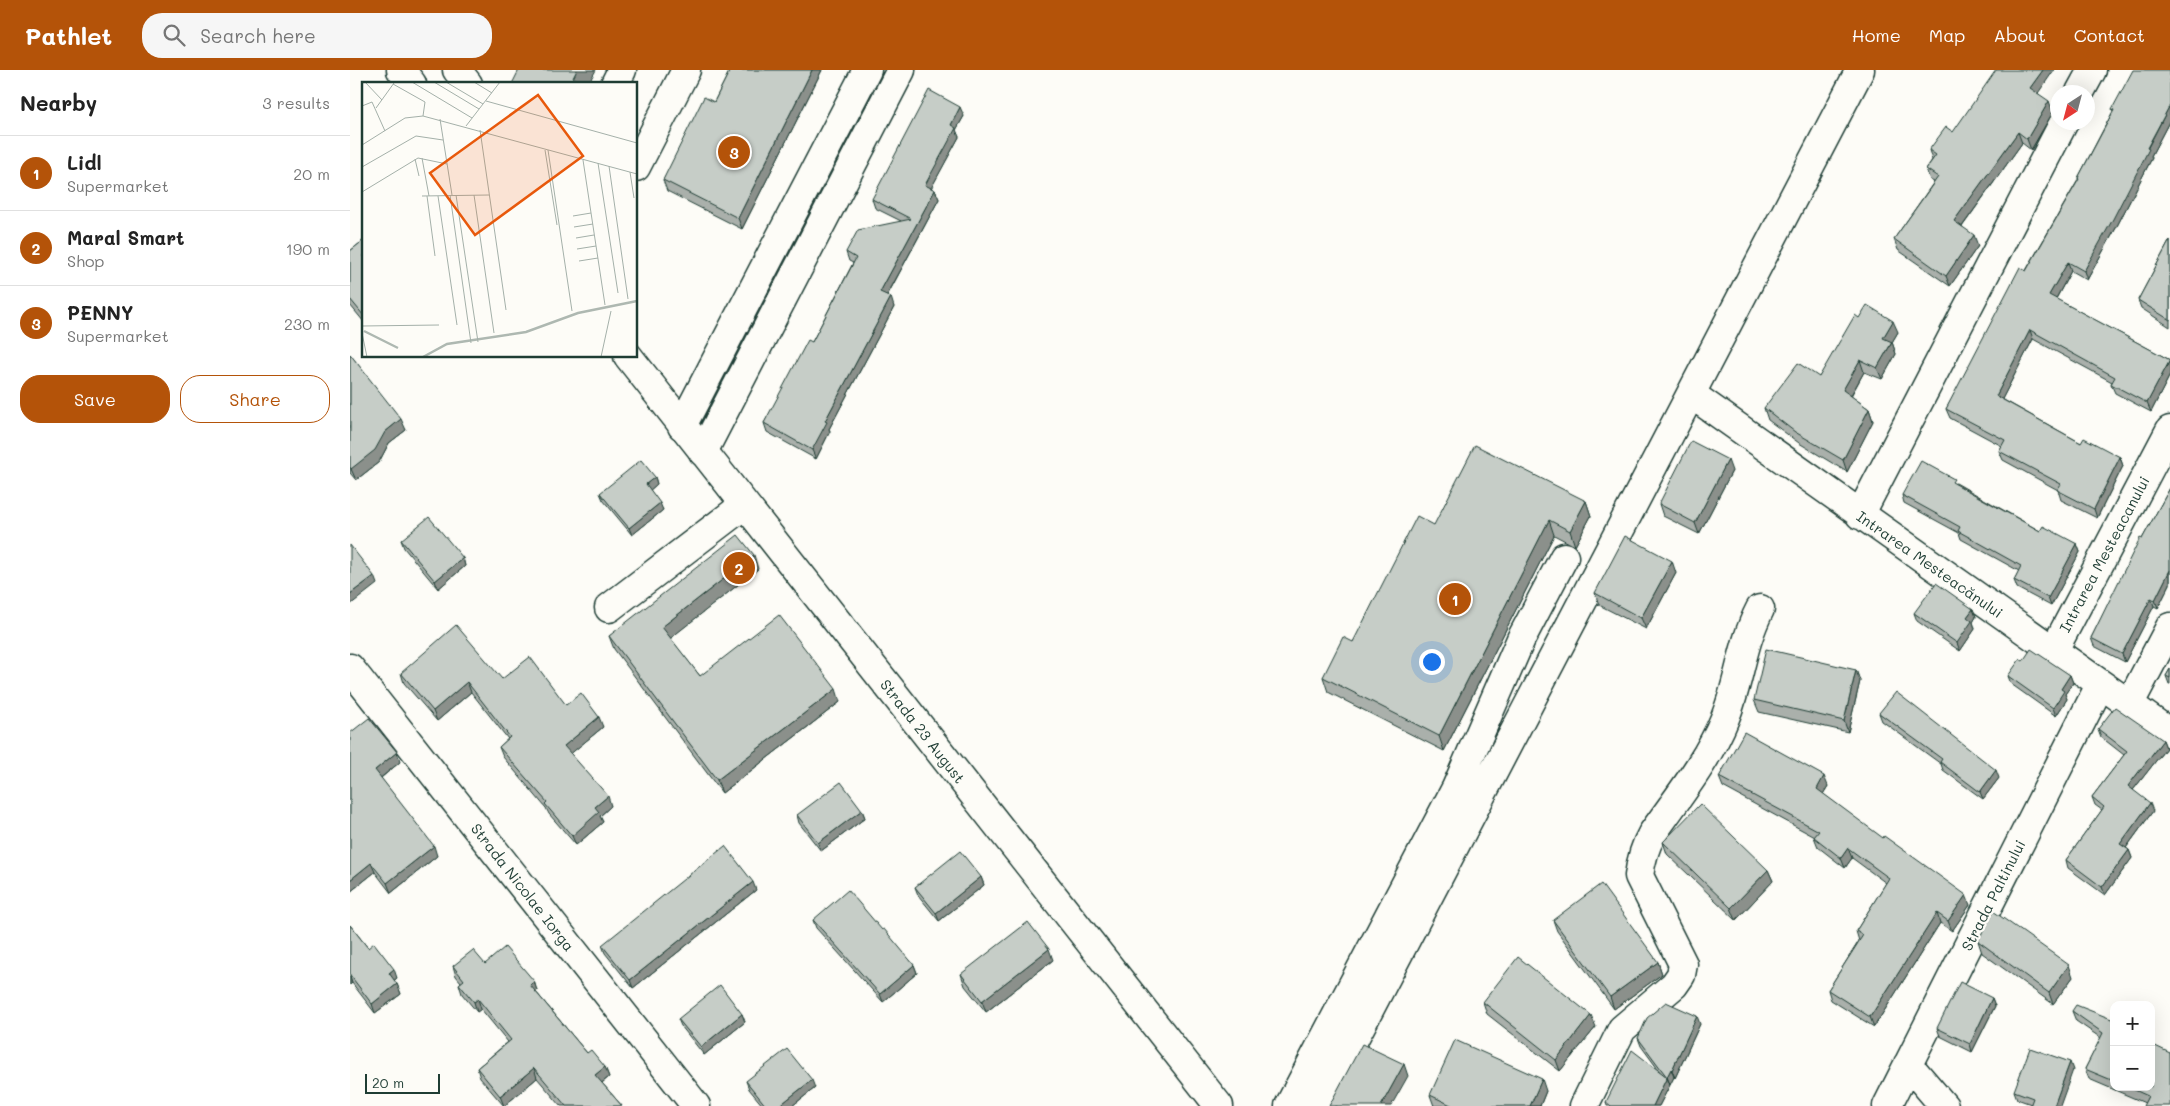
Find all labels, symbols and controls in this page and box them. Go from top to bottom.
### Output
search box [142,13,492,58]
text: Pathlet [25,20,112,51]
icon: search [160,21,188,49]
text: Search here [200,23,316,48]
text: Home [1852,23,1901,47]
text: Map [1929,23,1965,47]
text: About [1993,23,2046,47]
text: Contact [2074,23,2145,47]
inset map [362,82,638,358]
north arrow [2050,85,2095,130]
text: Nearby [20,89,97,116]
text: 3 results [262,92,330,113]
pin: 3 [718,133,750,171]
text: Lidl [67,150,102,175]
text: 1 [32,163,40,184]
text: 20 m [293,163,330,184]
text: Supermarket [67,175,169,196]
text: Maral Smart [67,225,185,250]
text: 2 [32,238,40,259]
text: 190 m [286,238,330,259]
text: Shop [67,250,104,271]
text: PENNY [67,300,133,325]
text: 3 [31,313,41,334]
text: 230 m [284,313,330,334]
text: Supermarket [67,325,169,346]
button: Save [20,375,170,423]
button: Share [180,375,330,423]
street label: Intrarea Mesteacanului [2054,472,2154,636]
street label: Intrarea Mesteacănului [1853,506,2007,622]
pin: 2 [723,549,755,587]
pin: 1 [1439,580,1471,618]
your location [1419,649,1445,675]
street label: Strada 23 August [876,675,970,787]
street label: Strada Nicolae Iorga [467,819,579,955]
street label: Strada Paltinului [1956,836,2030,954]
map controls [2110,1001,2155,1091]
button: + [2110,1001,2155,1046]
button: − [2110,1046,2155,1091]
scale bar [365,1071,440,1094]
text: 20 m [372,1073,404,1092]

